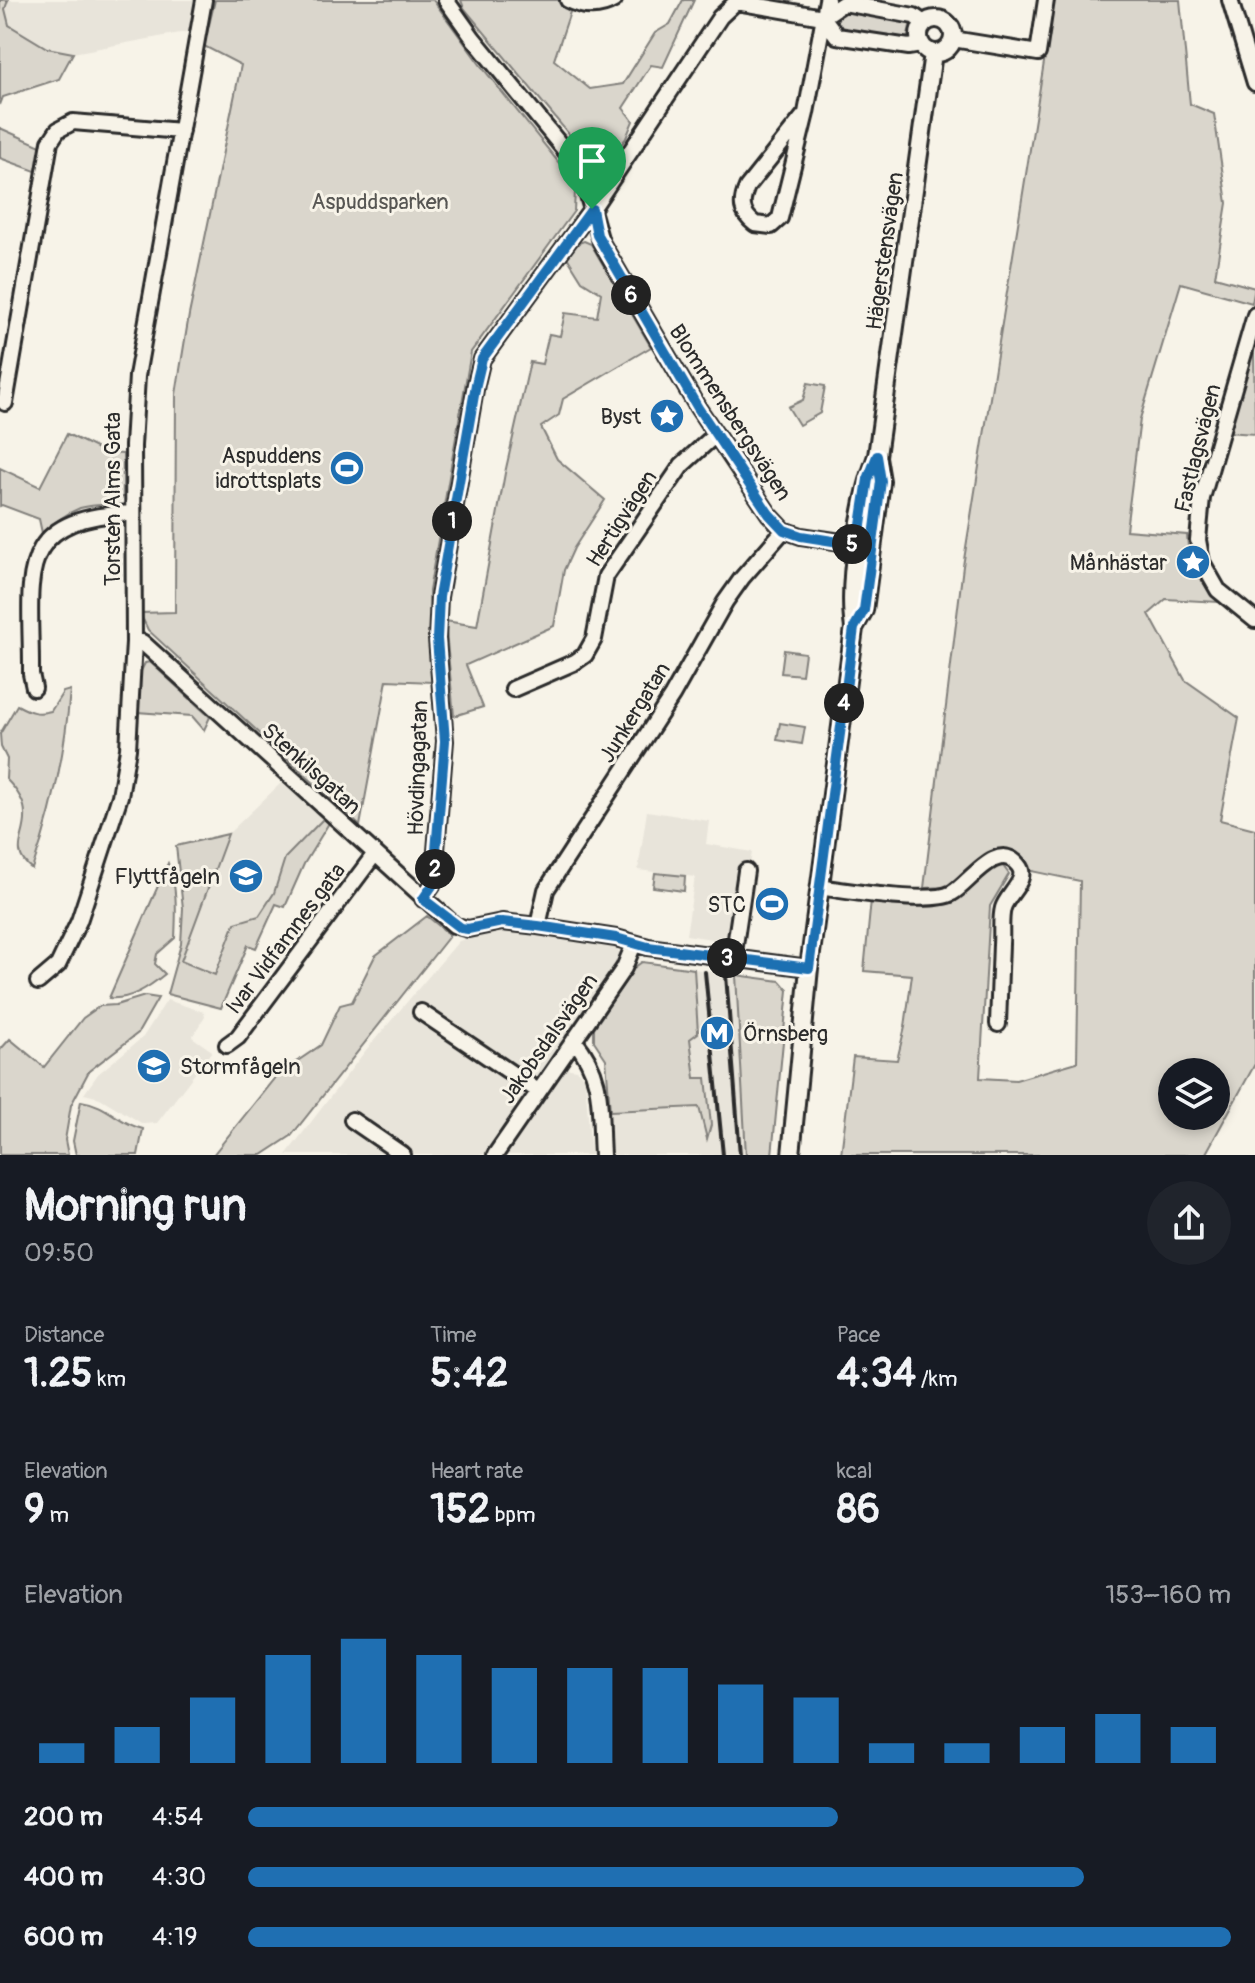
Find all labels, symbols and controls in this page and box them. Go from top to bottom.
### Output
pin [558,127,626,209]
icon: arrive [570,139,614,183]
street label: Hägerstensvägen [860,170,910,332]
park label: Aspuddsparken [311,188,449,216]
pin: 6 [611,275,651,315]
text: 6 [625,281,637,309]
street label: Blommensbergsvägen [663,319,798,506]
street label: Fastlagsvägen [1168,381,1227,515]
place icon: Byst [648,397,686,435]
place label: Byst [600,403,641,431]
street label: Torsten Alms Gata [99,412,127,586]
place label: Aspuddens idrottsplats [216,442,321,495]
sports icon: Aspuddens idrottsplats [328,449,366,487]
street label: Hertigvägen [580,465,664,572]
pin: 1 [432,501,472,541]
text: 1 [448,507,456,535]
pin: 5 [832,524,872,564]
text: 5 [846,530,858,558]
place icon: Månhästar [1174,543,1212,581]
place label: Månhästar [1070,549,1167,577]
street label: Junkergatan [593,657,677,768]
pin: 4 [824,683,864,723]
text: 4 [838,689,850,717]
street label: Hövdingagatan [402,700,434,836]
street label: Stenkilsgatan [256,717,367,821]
pin: 2 [415,849,455,889]
text: 2 [429,855,441,883]
street label: Ivar Vidfamnes gata [220,857,352,1020]
school or university icon: Flyttfågeln [227,857,265,895]
place label: Flyttfågeln [114,863,220,891]
sports icon: STC [753,885,791,923]
place label: STC [707,891,746,919]
pin: 3 [707,938,747,978]
text: 3 [721,944,733,972]
street label: Jakobsdalsvägen [494,968,604,1109]
metro station icon: Örnsberg [698,1014,736,1052]
place label: Örnsberg [743,1020,828,1048]
school or university icon: Stormfågeln [135,1047,173,1085]
place label: Stormfågeln [180,1053,301,1081]
map controls [1158,1058,1230,1130]
button: layers [1158,1058,1230,1130]
text: Morning run [24,1179,247,1234]
button: share [1147,1181,1231,1265]
text: 09:50 [24,1237,94,1269]
text: Distance [24,1321,104,1349]
text: Time [430,1321,476,1349]
text: Pace [837,1321,880,1349]
text: 1.25 [24,1349,92,1398]
text: 5:42 [430,1349,508,1398]
text: 4:34 [837,1349,916,1398]
text: km [92,1365,126,1393]
text: /km [916,1365,957,1393]
text: Elevation [24,1457,108,1485]
text: Heart rate [430,1457,523,1485]
text: kcal [837,1457,872,1485]
text: 9 [24,1485,45,1534]
text: 152 [430,1485,490,1534]
text: 86 [837,1485,880,1534]
text: m [45,1501,69,1529]
text: bpm [490,1501,536,1529]
text: Elevation [24,1579,123,1611]
text: 153–160 m [1105,1579,1231,1611]
text: 200 m [24,1801,103,1833]
text: 4:54 [152,1801,203,1833]
text: 400 m [24,1861,103,1893]
text: 4:30 [152,1861,206,1893]
text: 600 m [24,1921,103,1953]
text: 4:19 [152,1921,198,1953]

